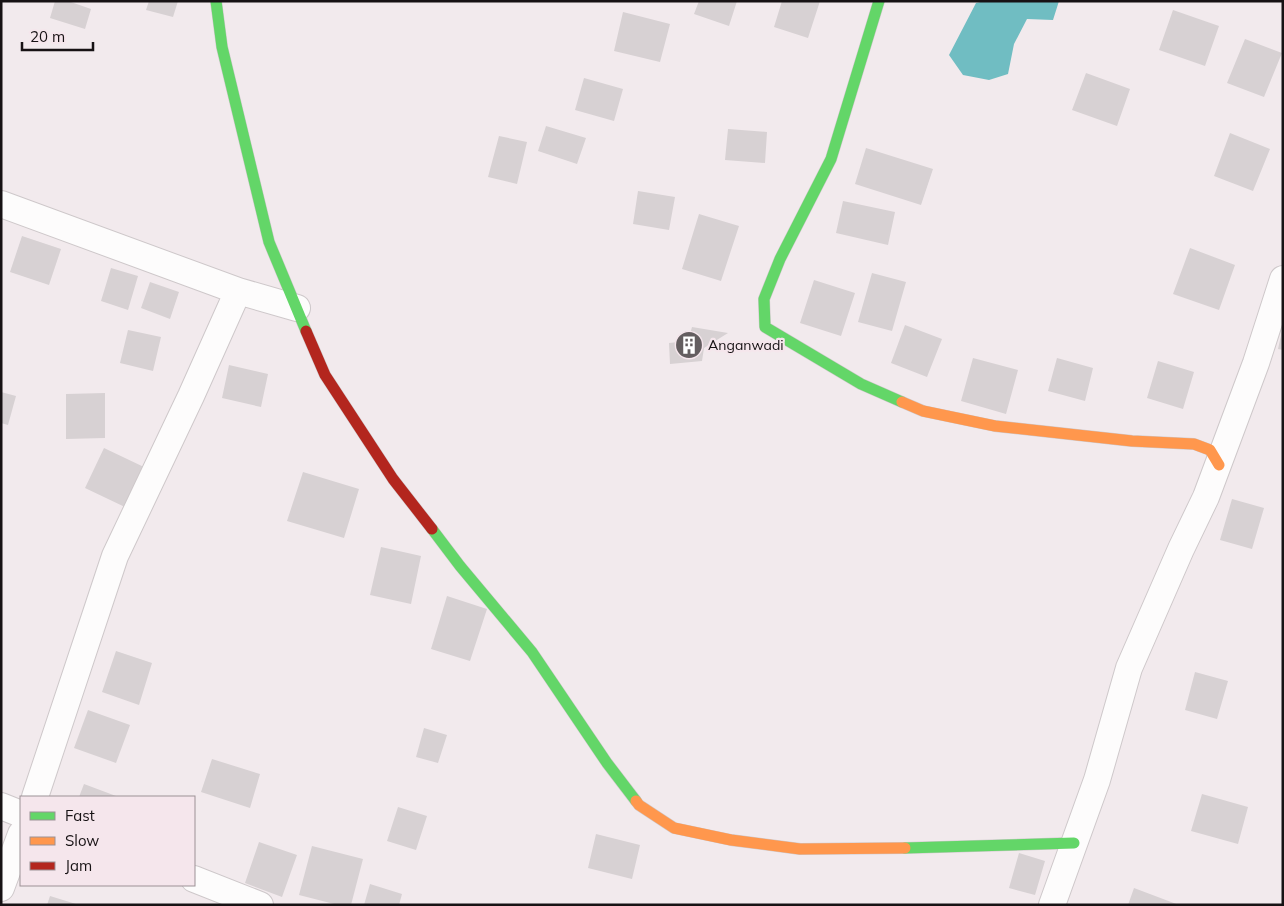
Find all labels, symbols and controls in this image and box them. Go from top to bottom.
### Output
scale bar [22,20,94,52]
text: 20 m [30,27,65,46]
building icon: Anganwadi [674,330,704,360]
place label: Anganwadi [708,336,784,354]
legend [20,796,195,886]
text: Fast [65,806,95,825]
text: Slow [65,831,99,850]
text: Jam [65,856,92,875]

